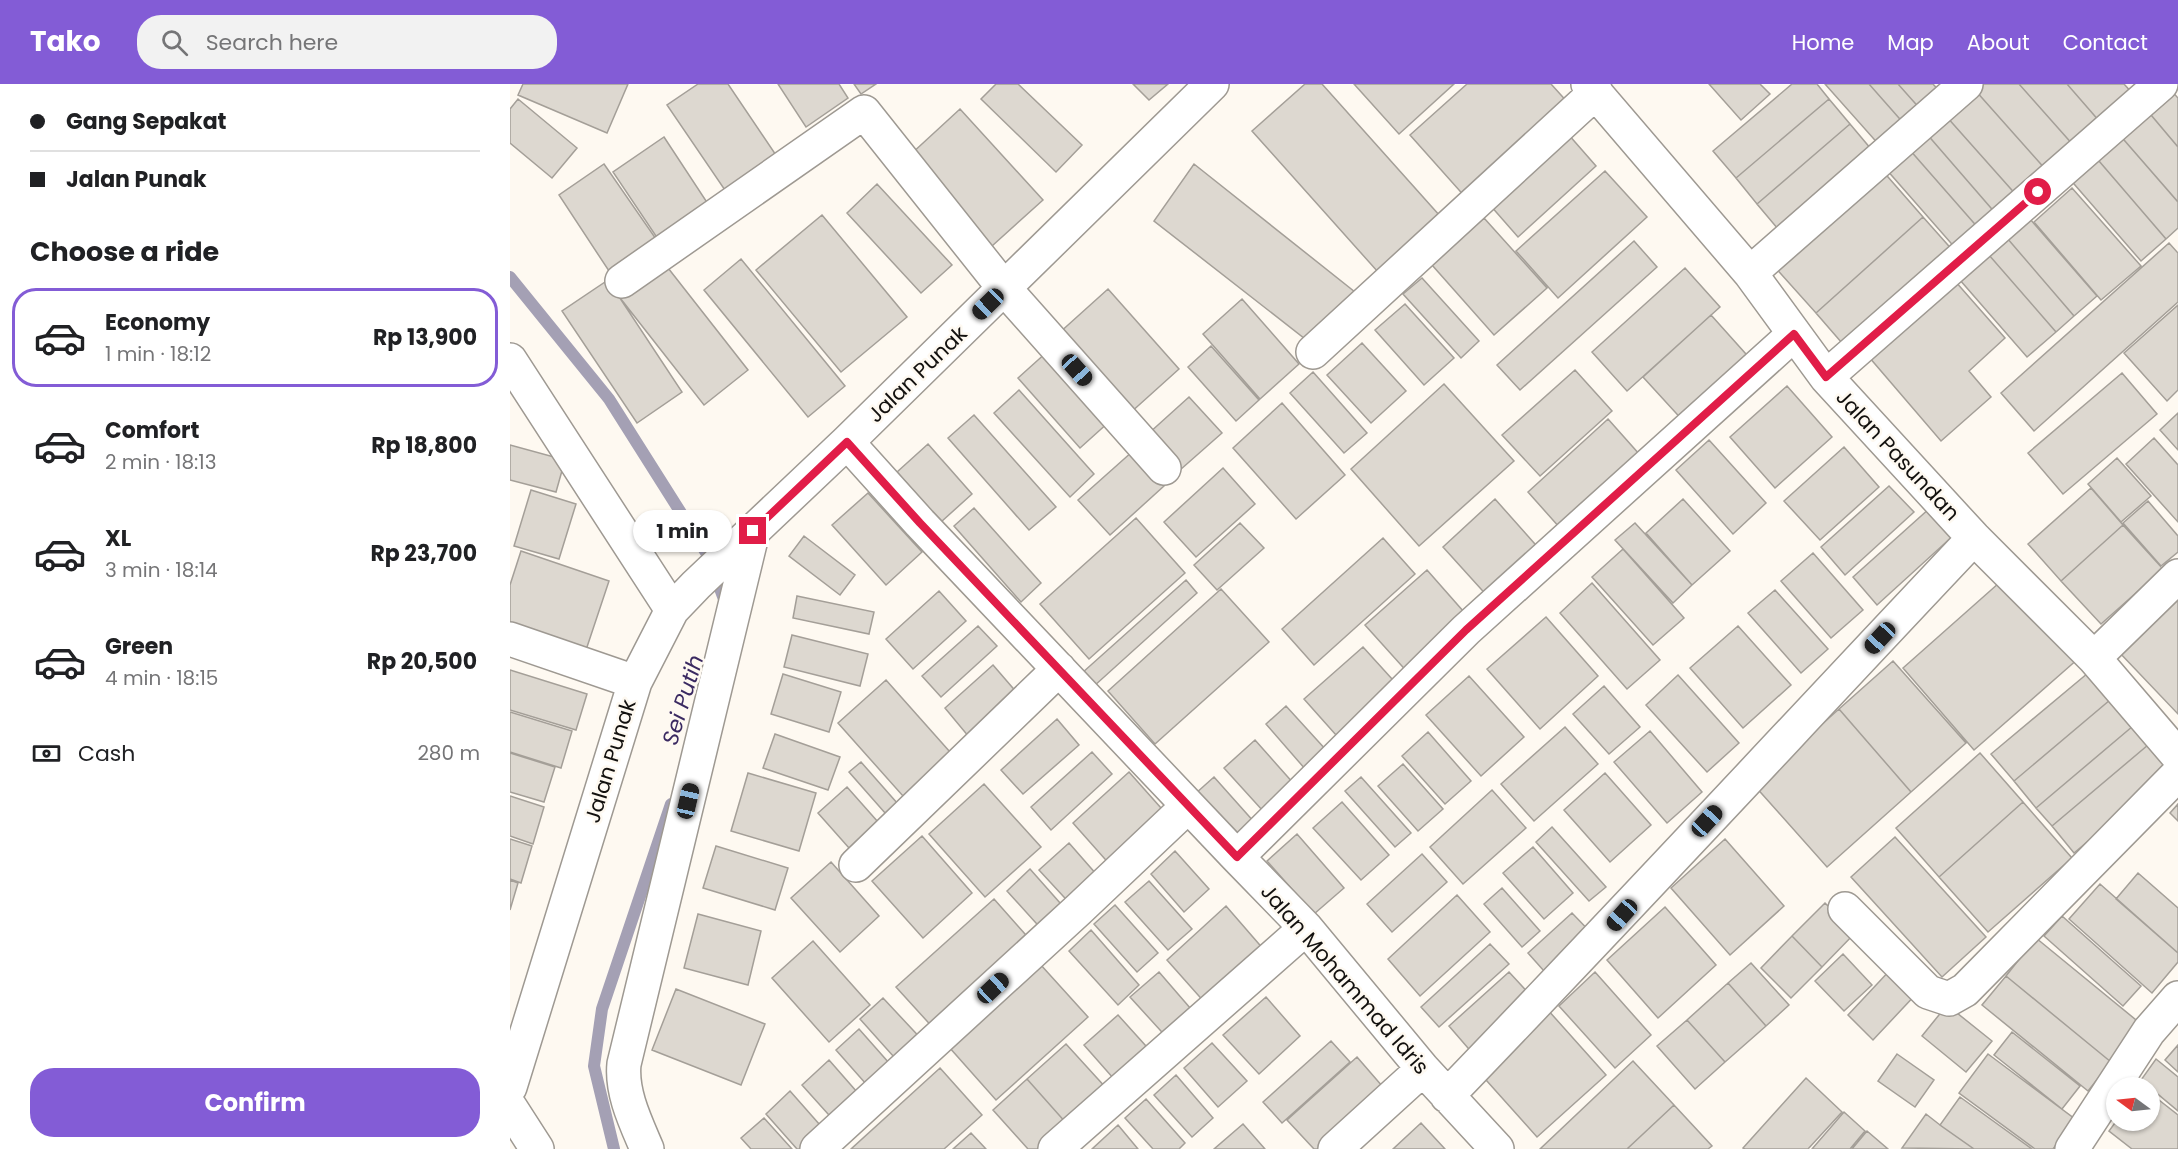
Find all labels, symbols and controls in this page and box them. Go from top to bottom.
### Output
search box [137,15,557,69]
text: Tako [30,22,101,61]
icon: search [158,26,191,59]
text: Search here [206,27,338,58]
text: Home [1792,28,1854,57]
text: Map [1887,28,1934,57]
text: About [1967,28,2030,57]
text: Contact [2063,28,2148,57]
text: Gang Sepakat [66,106,227,137]
text: Jalan Punak [66,164,207,195]
route start [2024,178,2051,205]
text: Choose a ride [30,233,219,270]
car [969,285,1007,323]
text: Economy [105,307,210,338]
icon: car [33,311,87,365]
street label: Jalan Punak [861,319,973,429]
text: Rp 13,900 [373,322,477,353]
text: 1 min · 18:12 [105,340,211,368]
car [1058,351,1096,389]
street label: Jalan Pasundan [1830,383,1966,527]
text: Comfort [105,415,199,446]
icon: car [33,419,87,473]
text: Rp 18,800 [371,430,477,461]
text: 2 min · 18:13 [105,448,217,476]
callout: 1 min [633,510,732,552]
text: 1 min [656,517,709,545]
route end [739,517,766,544]
text: XL [105,523,131,554]
icon: car [33,527,87,581]
text: Rp 23,700 [370,538,477,569]
text: 3 min · 18:14 [105,556,218,584]
car [1861,619,1899,657]
text: Green [105,631,173,662]
icon: car [33,635,87,689]
text: Rp 20,500 [367,646,477,677]
water label: Sei Putih [655,651,711,749]
text: 4 min · 18:15 [105,664,218,692]
street label: Jalan Punak [577,695,643,826]
icon: cash [30,737,63,770]
text: Cash [78,738,135,769]
text: 280 m [417,739,480,767]
car [675,781,701,821]
car [1688,802,1726,840]
street label: Jalan Mohammad Idris [1254,878,1436,1080]
car [1603,896,1641,934]
car [974,969,1012,1007]
button: Confirm [30,1068,480,1137]
north arrow [2106,1077,2160,1131]
map controls [2106,1077,2160,1131]

